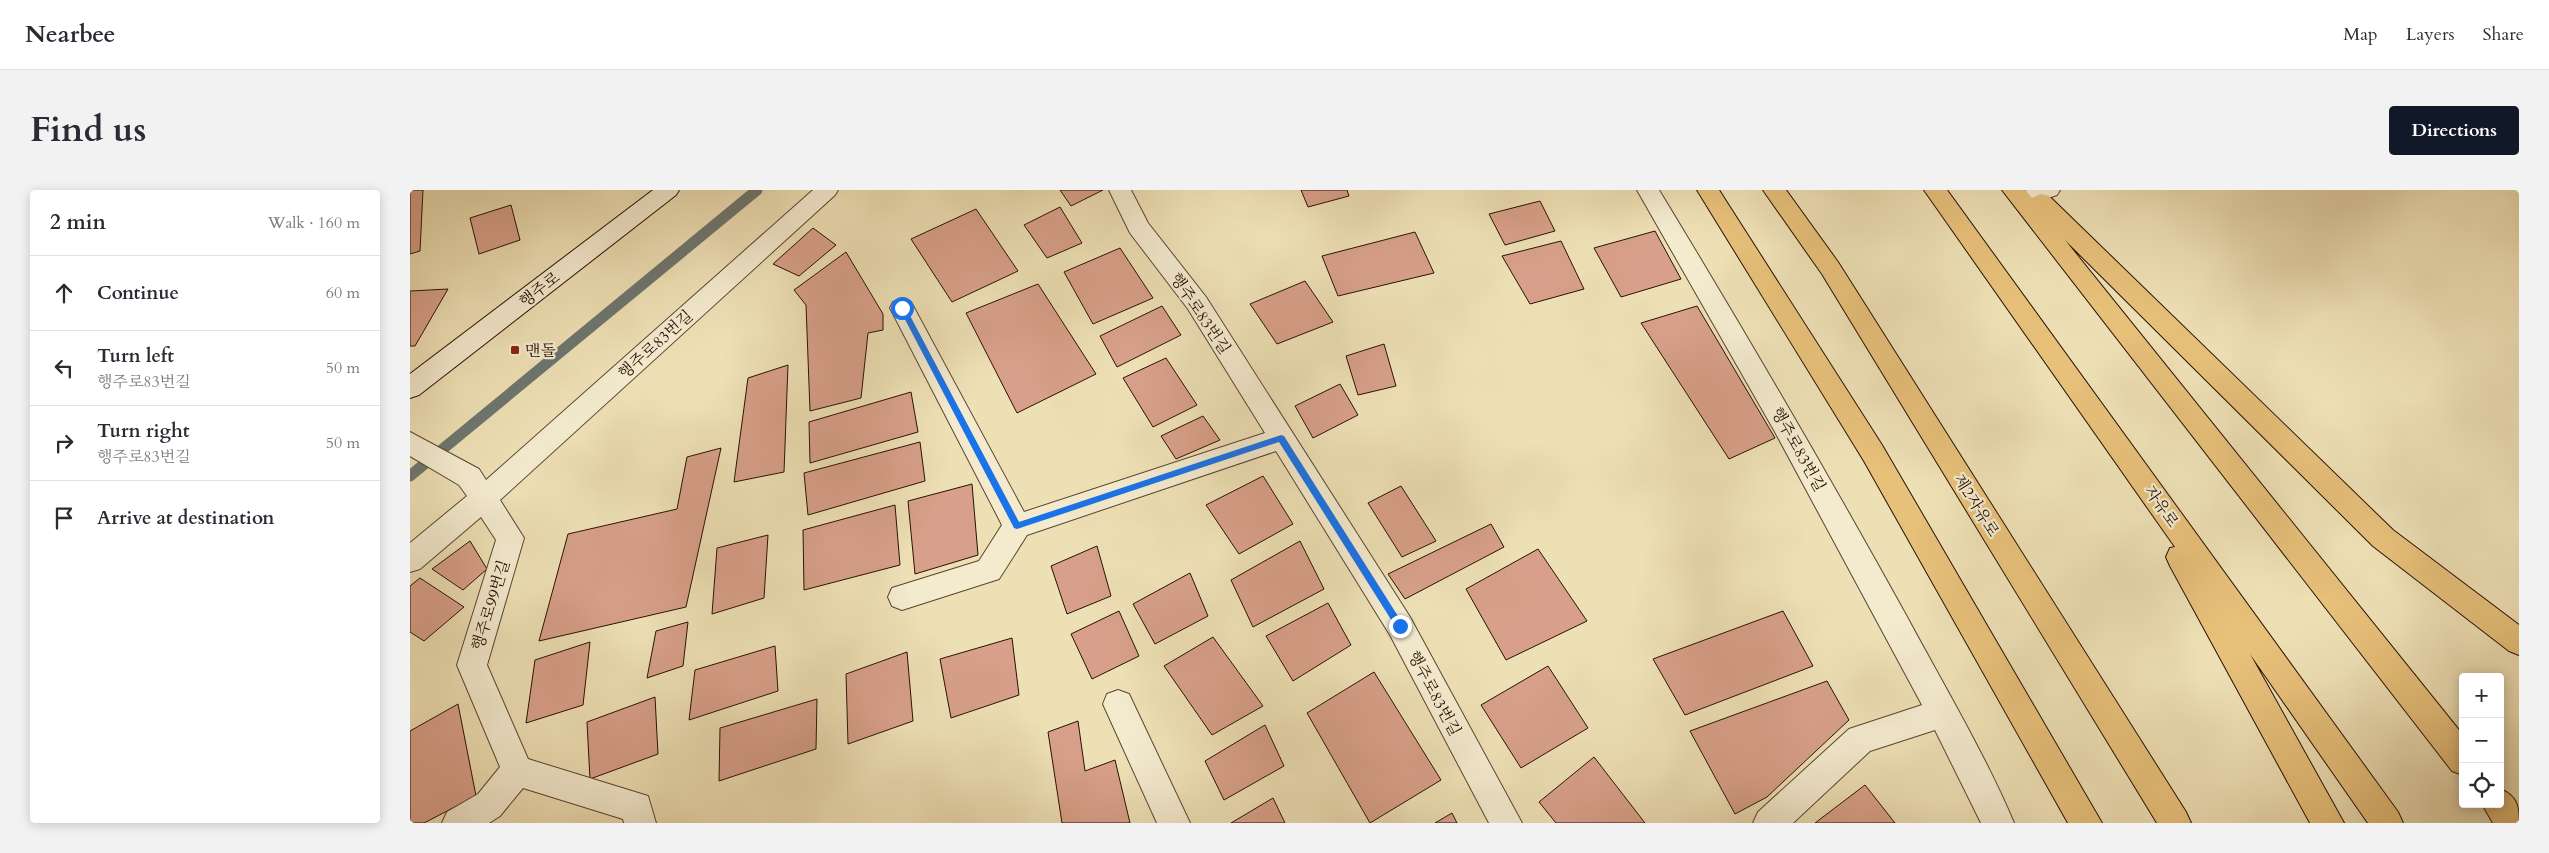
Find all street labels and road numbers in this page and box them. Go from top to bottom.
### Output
street label: 행주로 [515,267,565,313]
street label: 행주로83번길 [1165,269,1235,359]
street label: 행주로83번길 [614,305,698,384]
street label: 행주로83번길 [1766,403,1830,496]
street label: 제2자유로 [1948,470,2004,542]
street label: 자유로 [2139,481,2184,532]
street label: 행주로99번길 [467,557,515,653]
street label: 행주로83번길 [1402,647,1466,740]

